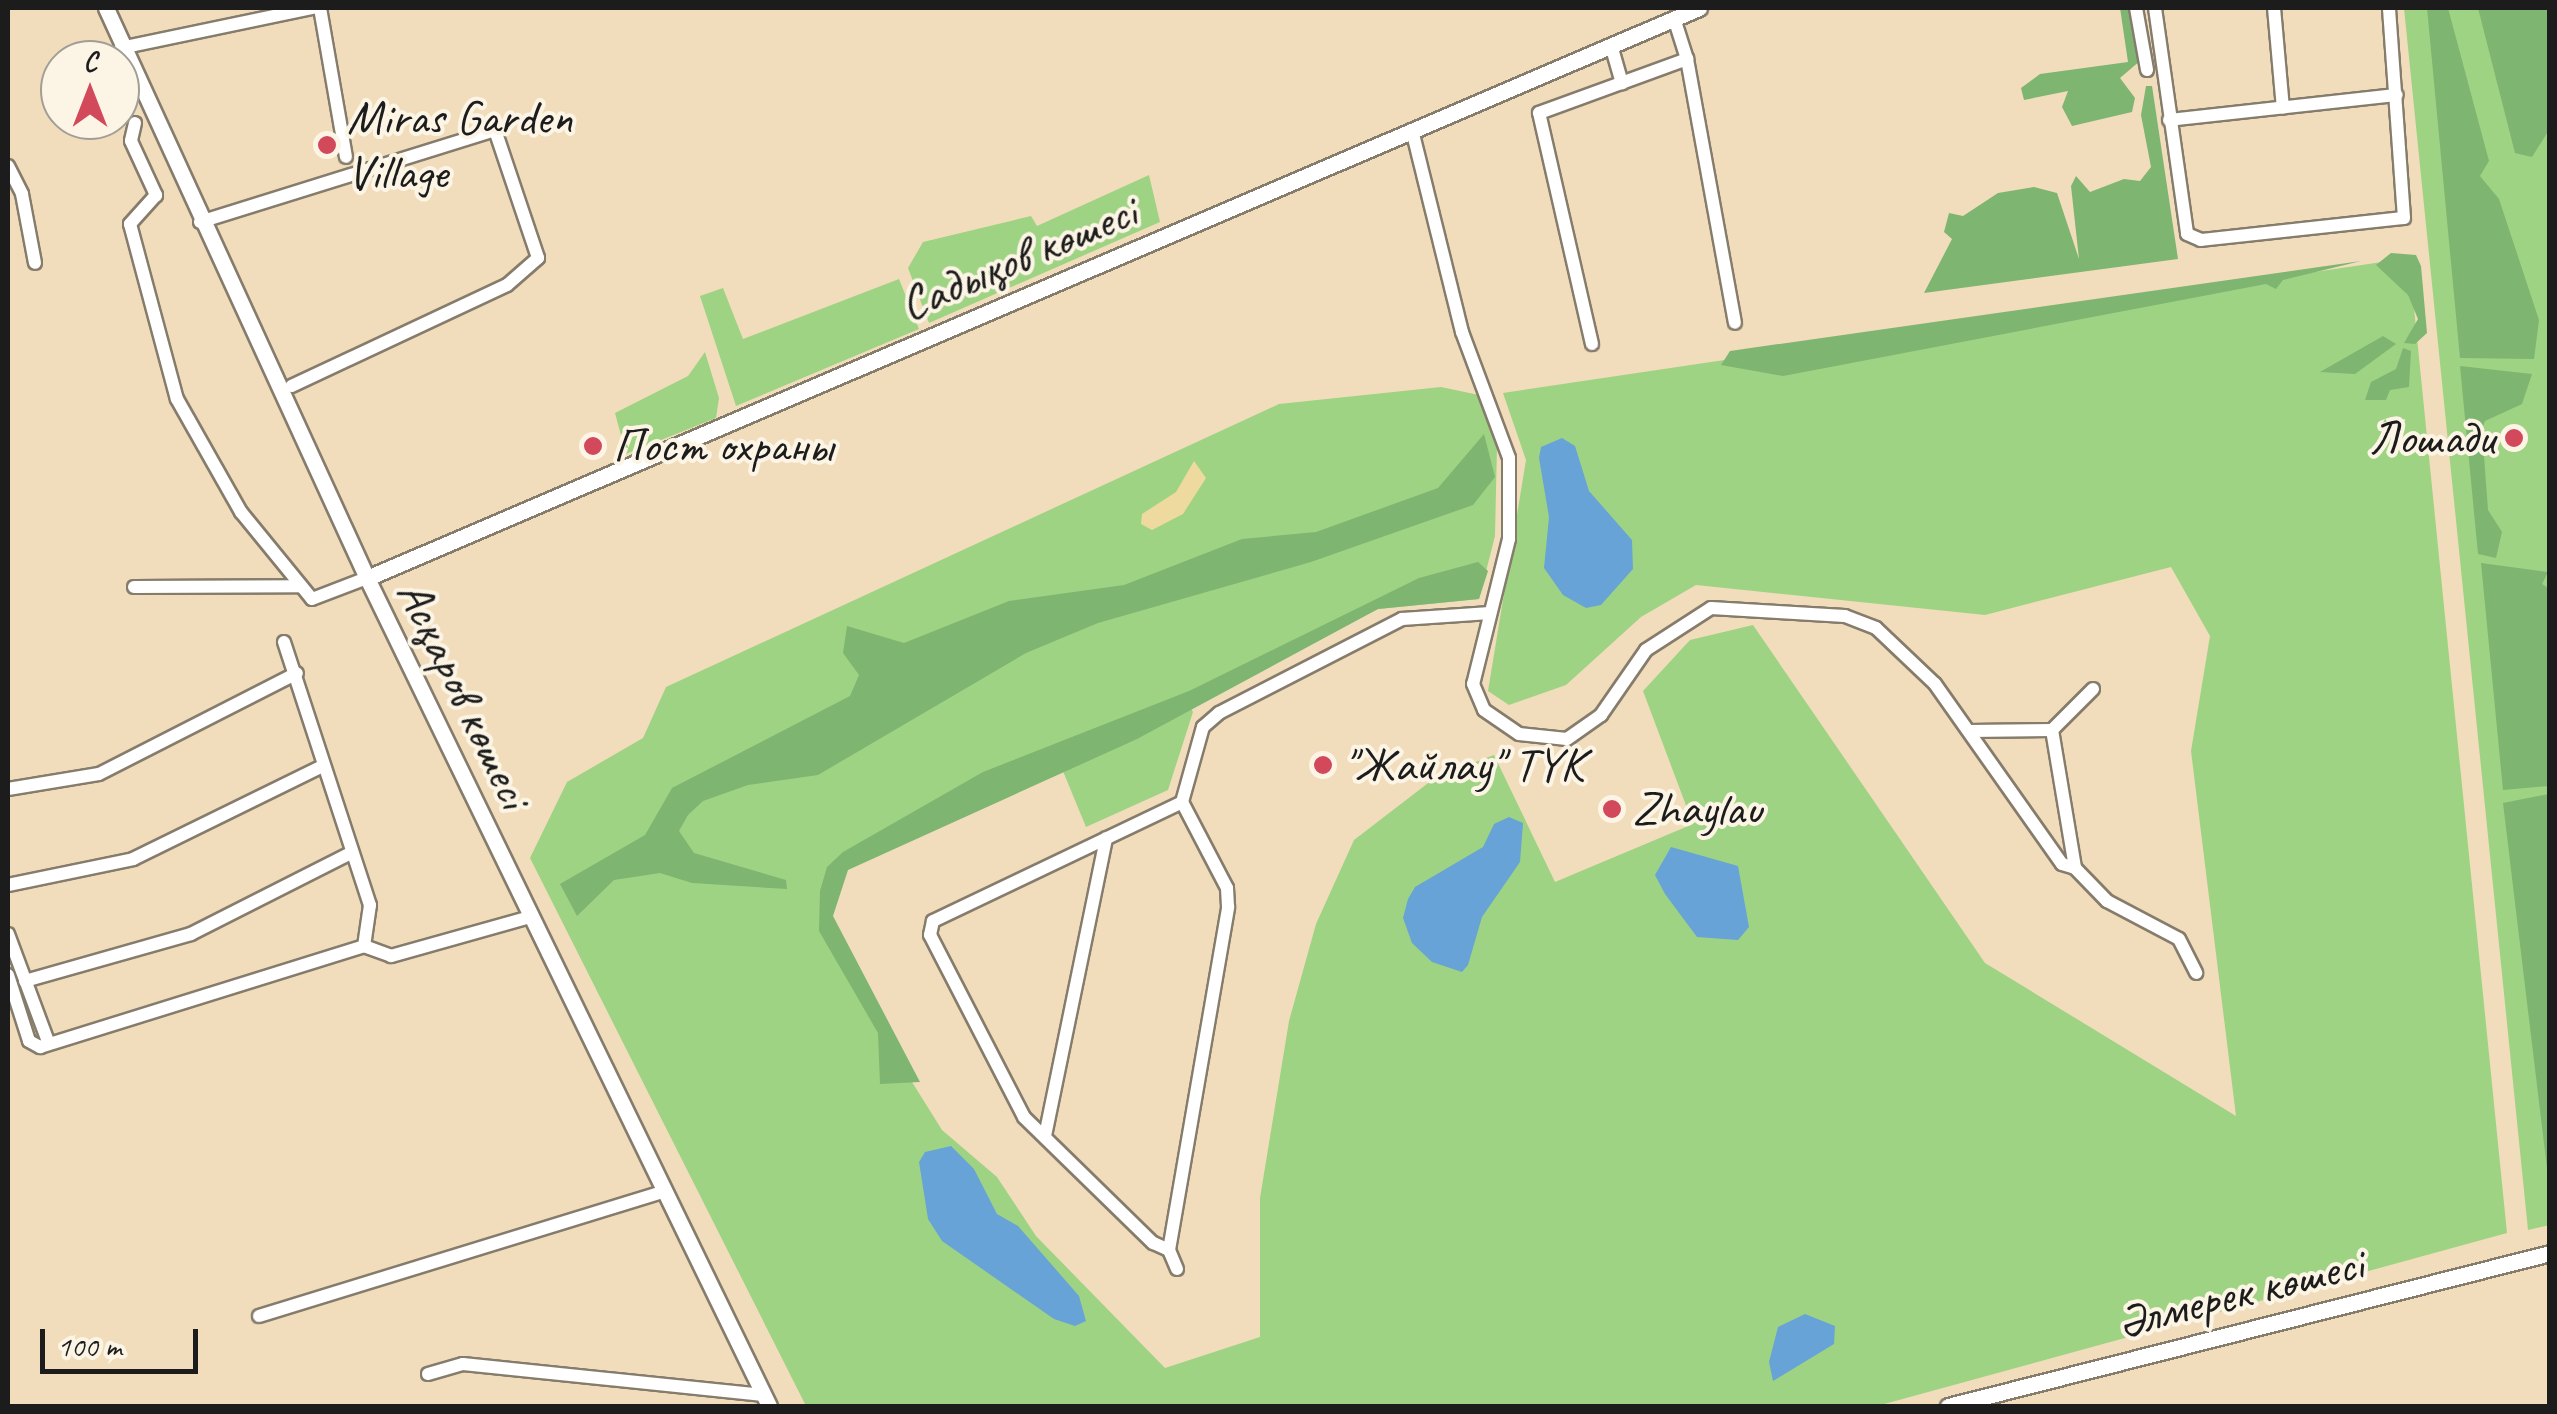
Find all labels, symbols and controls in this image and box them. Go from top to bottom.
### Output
north arrow [40,40,140,140]
text: С [83,44,97,79]
place label: Miras Garden Village [347,88,573,201]
marker: Miras Garden Village [316,134,338,156]
street label: Садықов көшесі [891,182,1145,334]
place label: Лошади [2369,409,2494,467]
place label: Пост охраны [613,417,833,475]
marker: Лошади [2503,427,2525,449]
marker: Пост охраны [582,435,604,457]
street label: Асқаров көшесі [384,571,544,817]
place label: "Жайлау" ТҮК [1343,736,1584,794]
marker: "Жайлау" ТҮК [1312,754,1334,776]
place label: Zhaylau [1632,780,1762,838]
marker: Zhaylau [1601,798,1623,820]
street label: Әлмерек көшесі [2111,1235,2369,1351]
scale bar [45,1309,202,1371]
text: 100 m [57,1327,122,1365]

